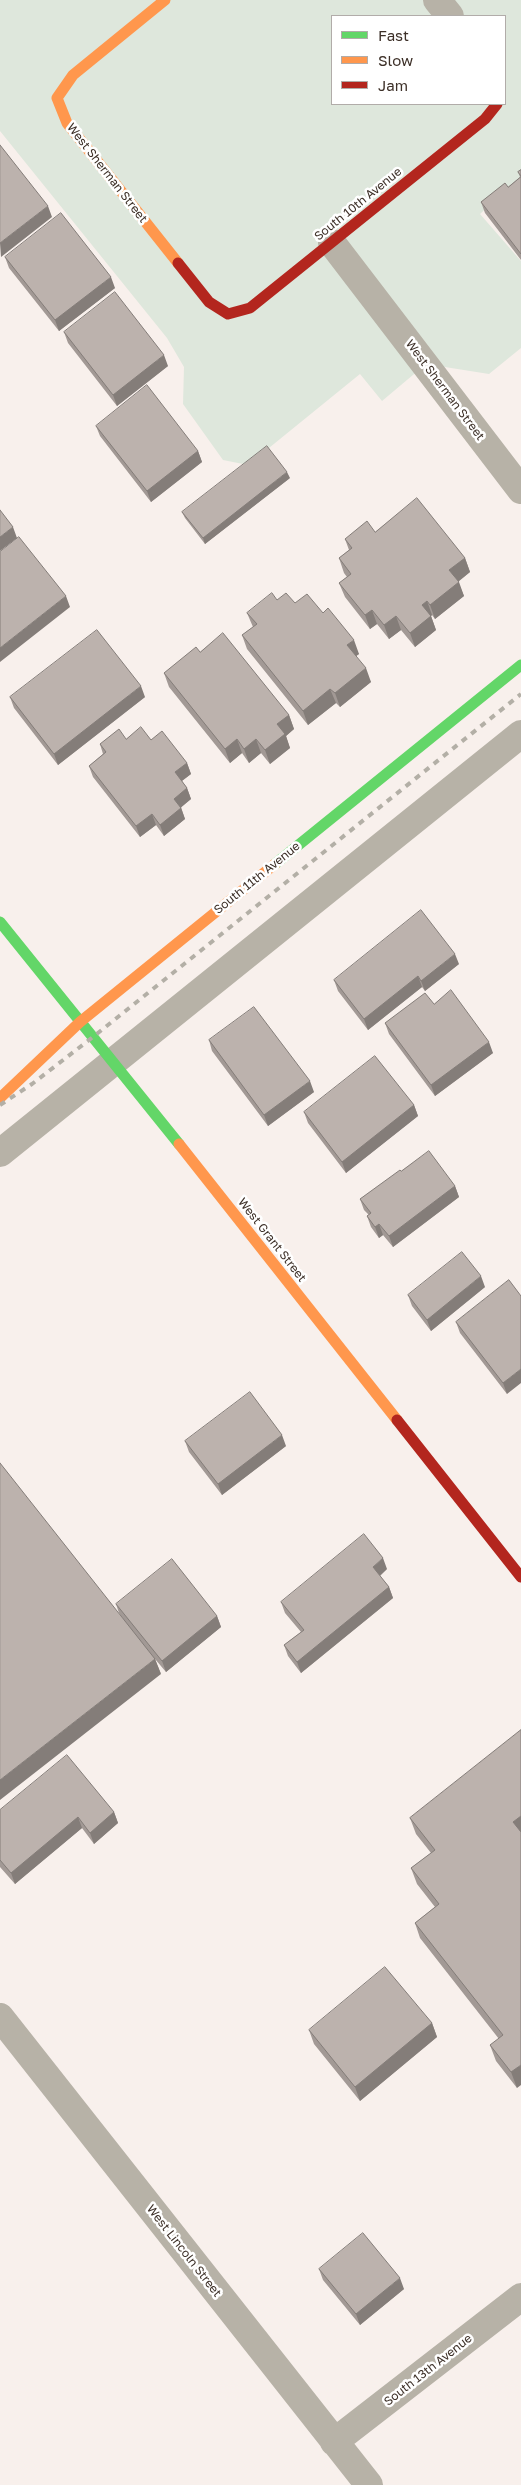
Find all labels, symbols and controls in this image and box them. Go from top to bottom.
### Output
legend [331,15,506,105]
text: Fast [378,26,409,44]
text: Slow [378,51,413,69]
text: Jam [378,76,408,94]
street label: West Sherman Street [64,120,150,226]
street label: South 10th Avenue [311,164,405,244]
street label: West Sherman Street [402,337,488,443]
street label: South 11th Avenue [211,839,303,917]
street label: West Grant Street [235,1195,309,1285]
street label: West Lincoln Street [144,2202,224,2300]
street label: South 13th Avenue [381,2331,475,2409]

